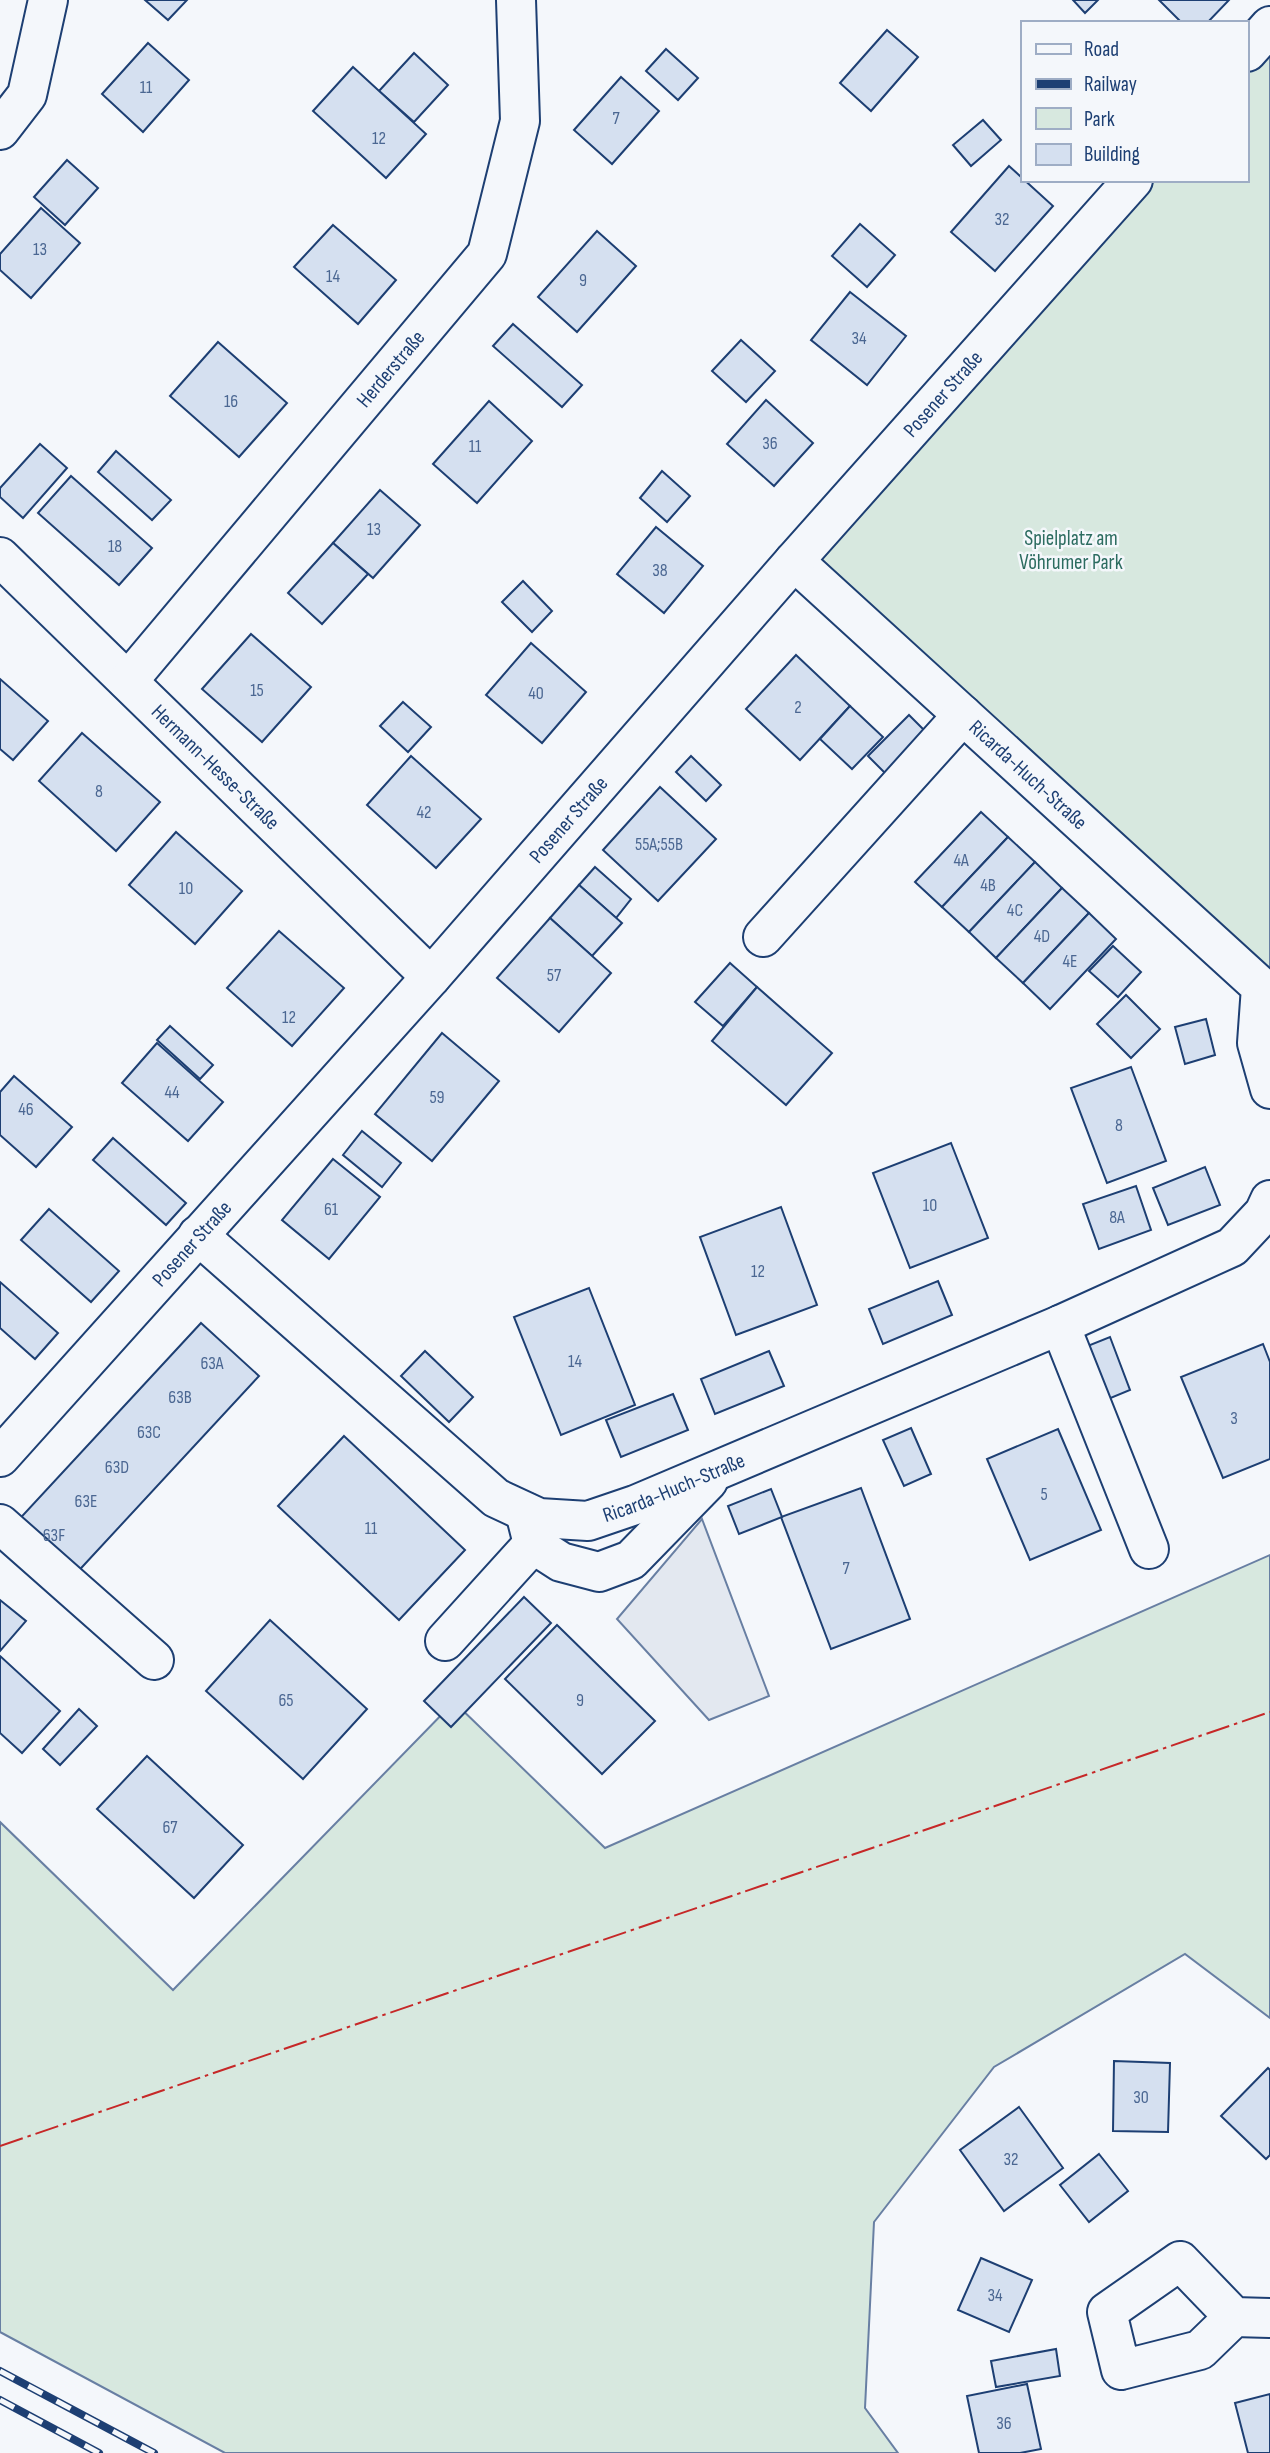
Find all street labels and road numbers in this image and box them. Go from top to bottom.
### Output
street label: Herderstraße [351,325,430,412]
street label: Posener Straße [898,346,988,442]
street label: Hermann-Hesse-Straße [146,699,285,835]
street label: Ricarda-Huch-Straße [964,715,1092,835]
street label: Posener Straße [524,771,613,868]
street label: Posener Straße [147,1195,237,1292]
street label: Ricarda-Huch-Straße [600,1448,748,1528]

